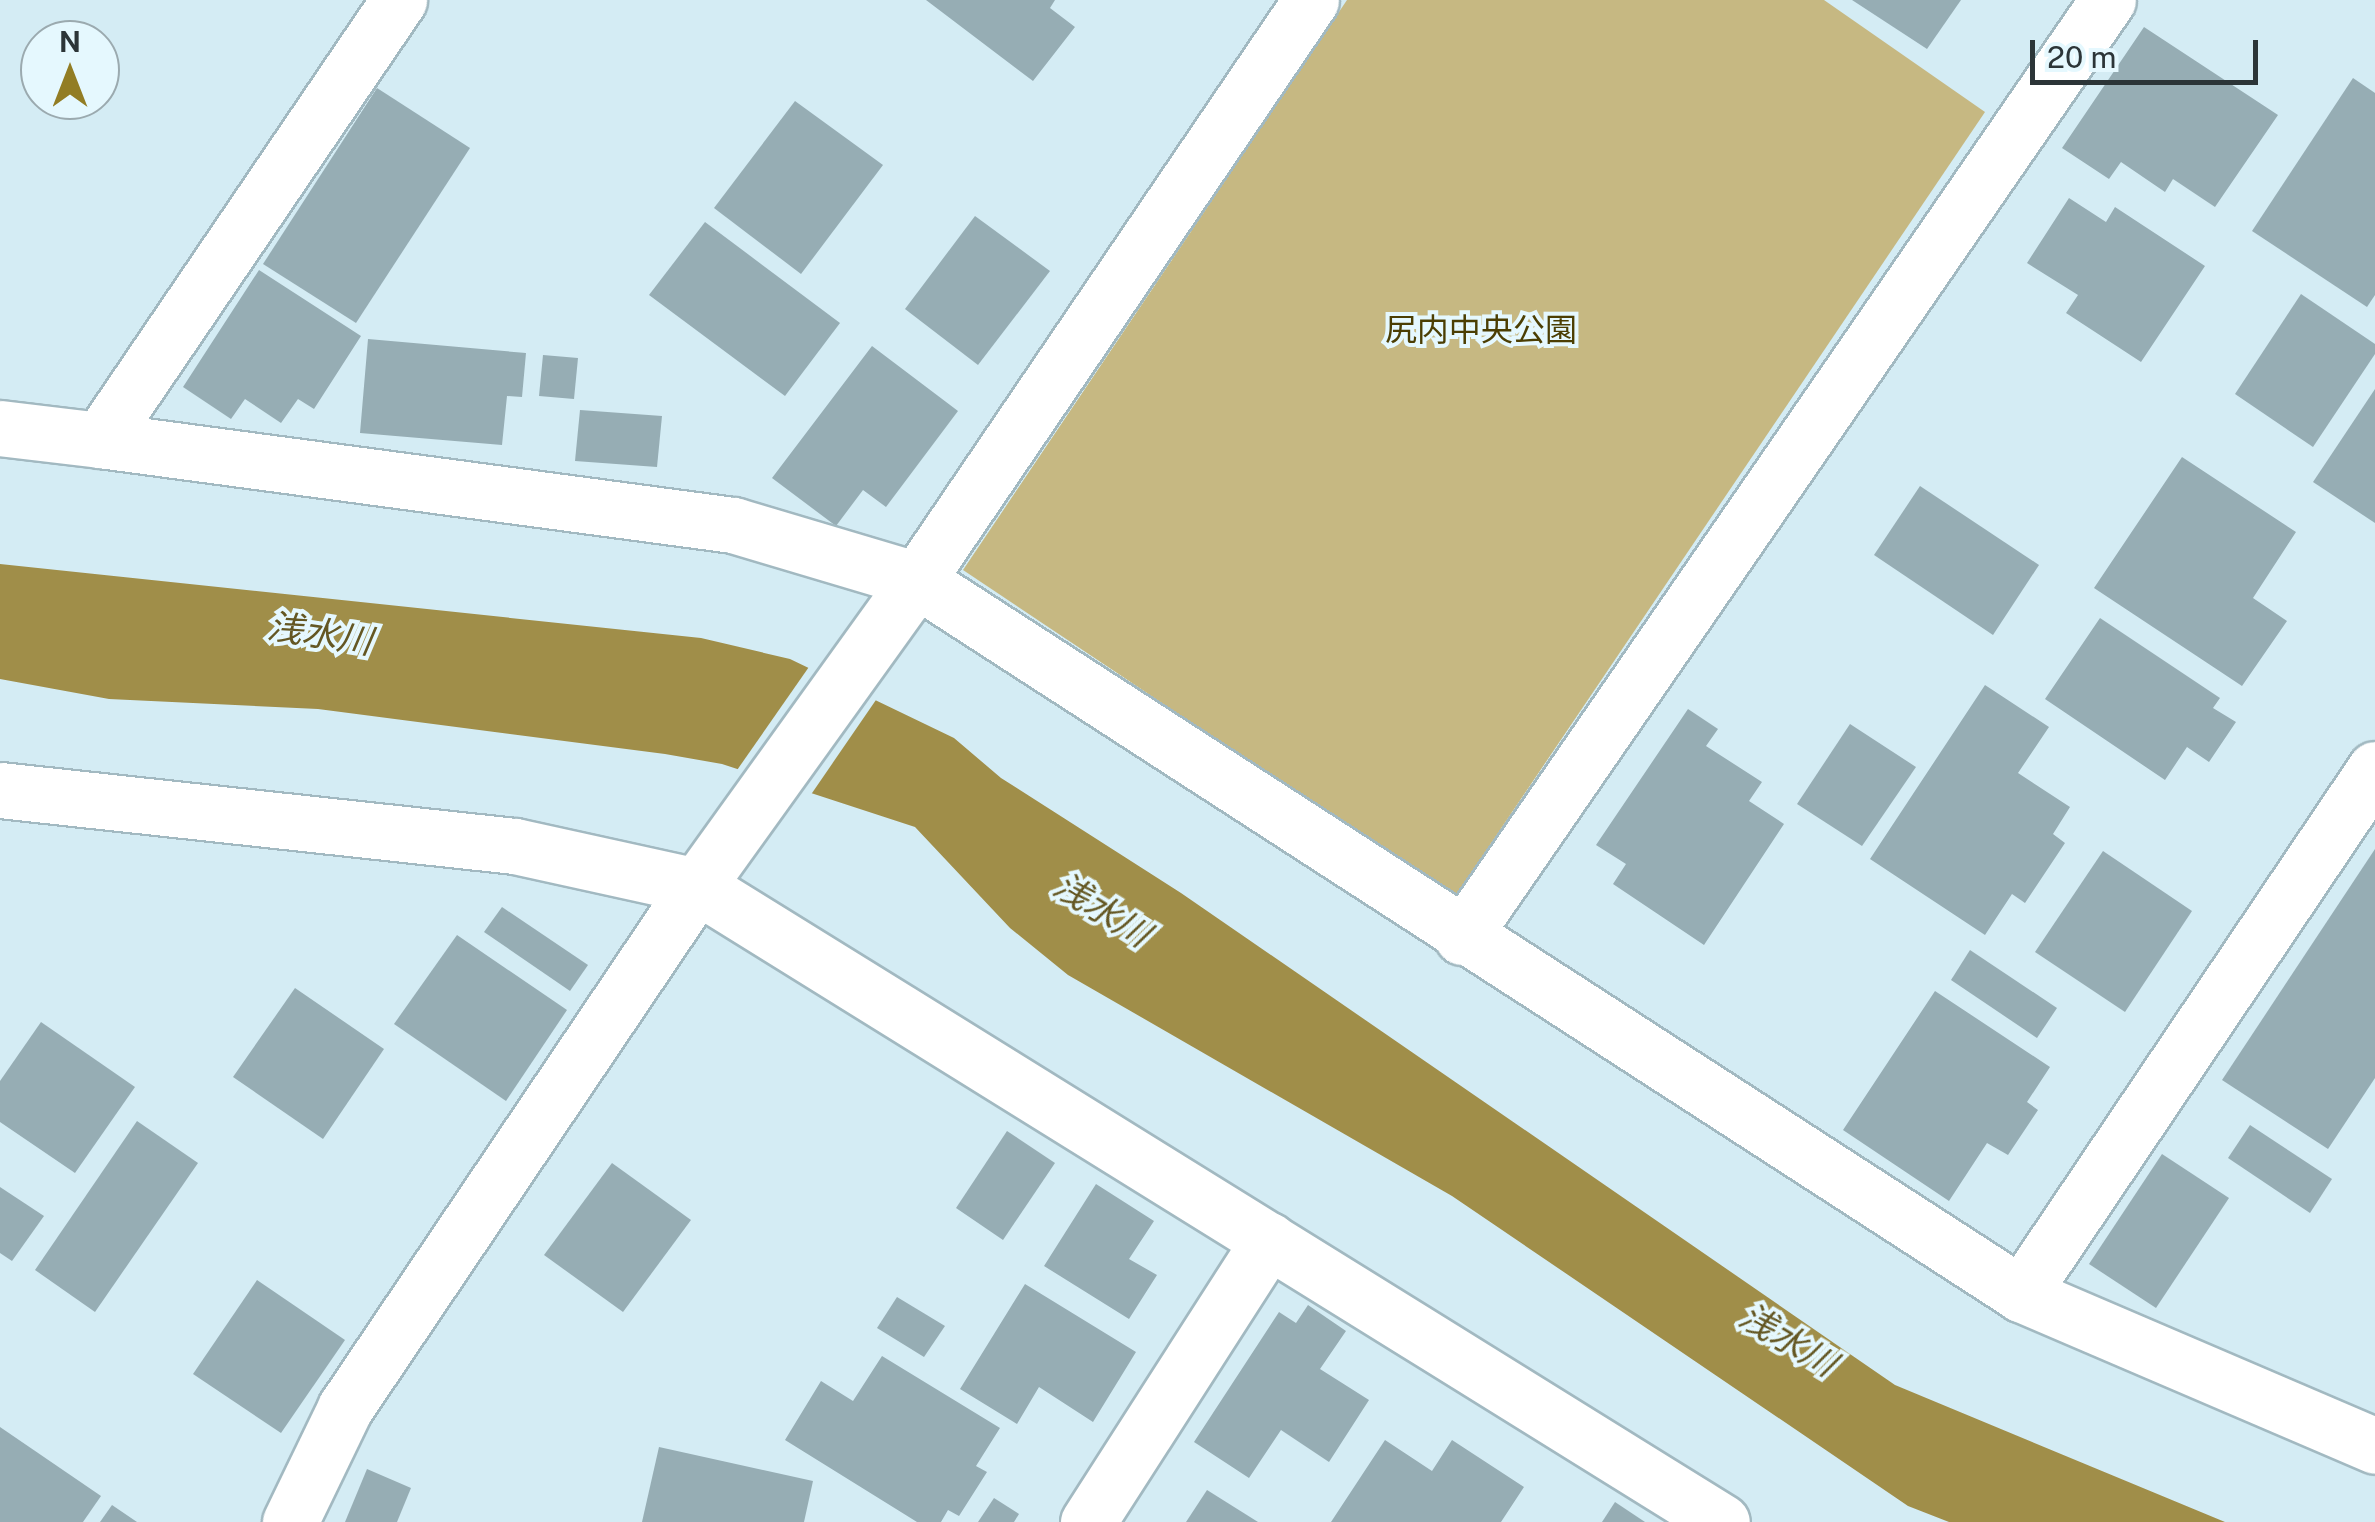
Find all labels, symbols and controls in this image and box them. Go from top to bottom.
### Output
north arrow [20,20,120,120]
scale bar [2035,20,2262,82]
text: N [59,25,81,58]
text: 20 m [2047,39,2116,75]
park label: 尻内中央公園 [1385,311,1577,349]
water label: 浅水川 [265,605,375,663]
water label: 浅水川 [1046,864,1158,956]
water label: 浅水川 [1732,1295,1844,1385]

